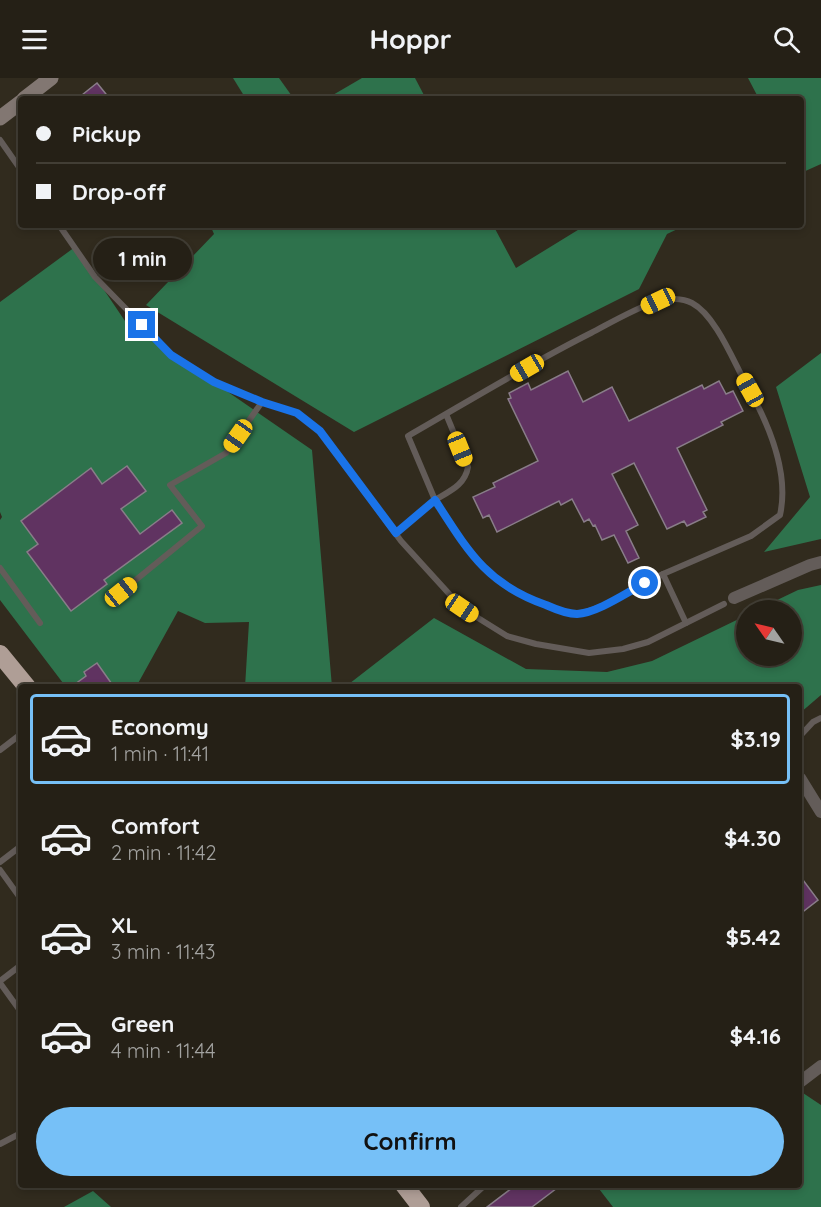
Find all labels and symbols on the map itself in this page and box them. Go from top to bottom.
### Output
callout: 1 min [92,238,192,280]
car [638,285,678,317]
route end [128,311,155,338]
car [507,351,547,385]
car [733,370,767,410]
car [220,416,256,456]
car [445,429,475,469]
route start [631,569,658,596]
car [101,574,141,610]
car [442,590,482,626]
north arrow [736,600,802,666]

